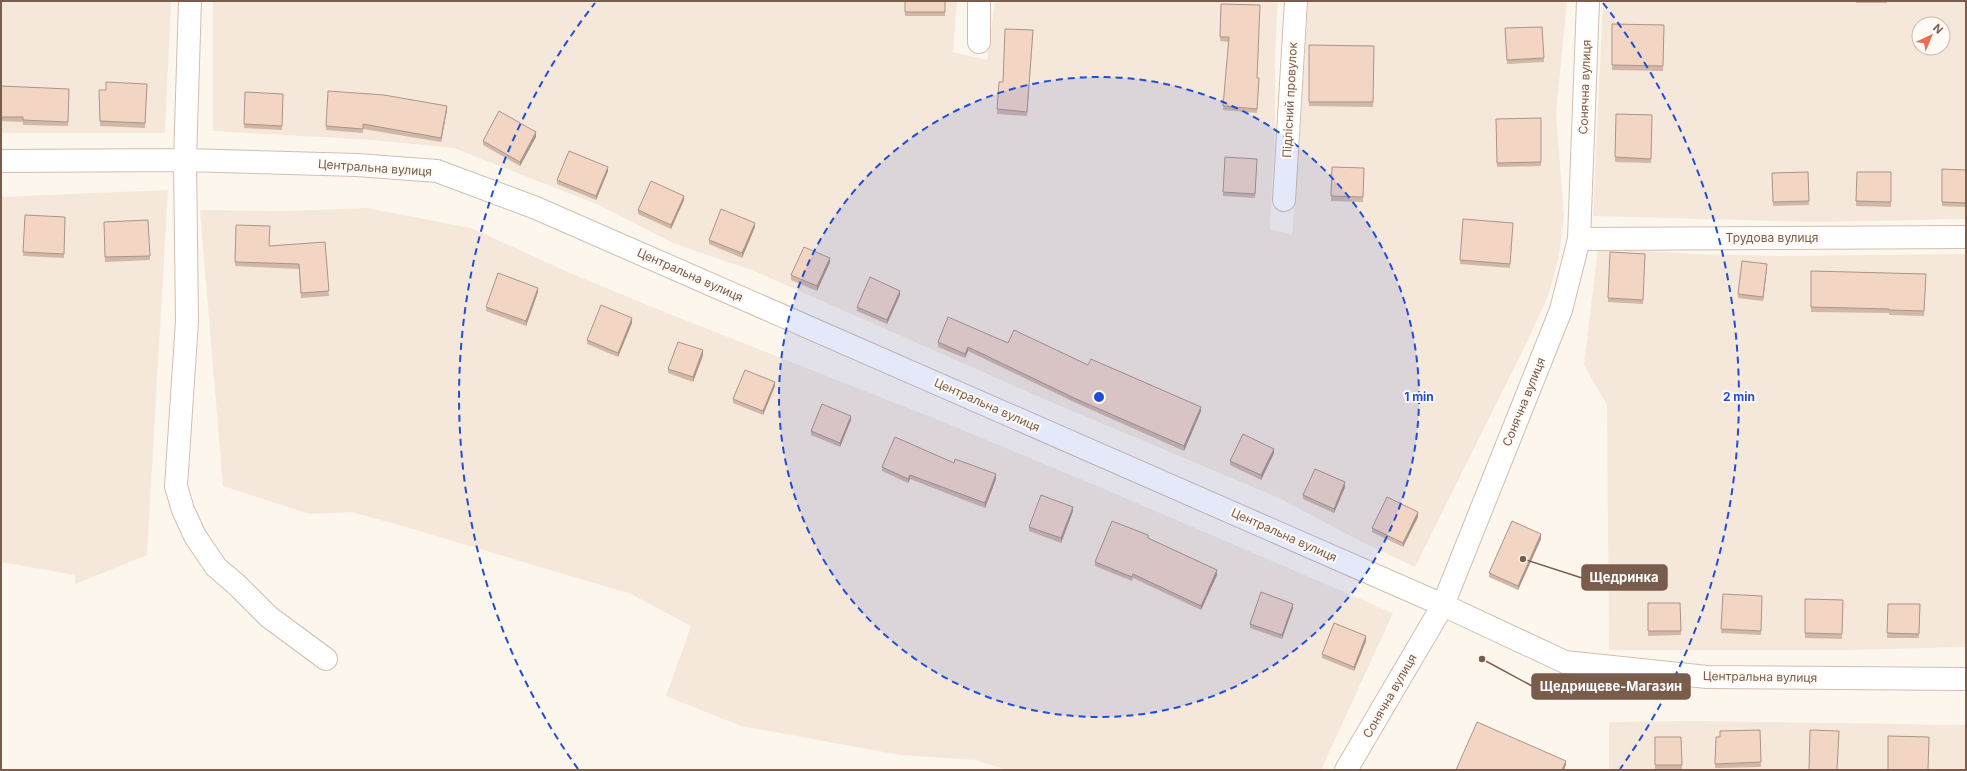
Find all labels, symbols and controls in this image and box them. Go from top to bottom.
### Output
north arrow [1911,16,1951,56]
text: N [1930,21,1946,37]
street label: Сонячна вулиця [1575,39,1594,135]
street label: Підлісний провулок [1279,41,1300,158]
street label: Центральна вулиця [317,156,433,179]
street label: Трудова вулиця [1726,230,1818,245]
street label: Центральна вулиця [635,244,745,305]
street label: Сонячна вулиця [1499,355,1548,448]
street label: Центральна вулиця [932,374,1042,435]
text: 1 min [1404,389,1434,404]
text: 2 min [1723,389,1755,404]
centre of rings [1092,390,1106,404]
street label: Центральна вулиця [1229,504,1339,565]
callout: Щедринка [1582,565,1667,590]
text: Щедринка [1589,569,1659,585]
street label: Сонячна вулиця [1359,651,1420,740]
street label: Центральна вулиця [1703,668,1817,685]
callout: Щедрищеве-Магазин [1532,674,1690,699]
text: Щедрищеве-Магазин [1540,678,1682,694]

